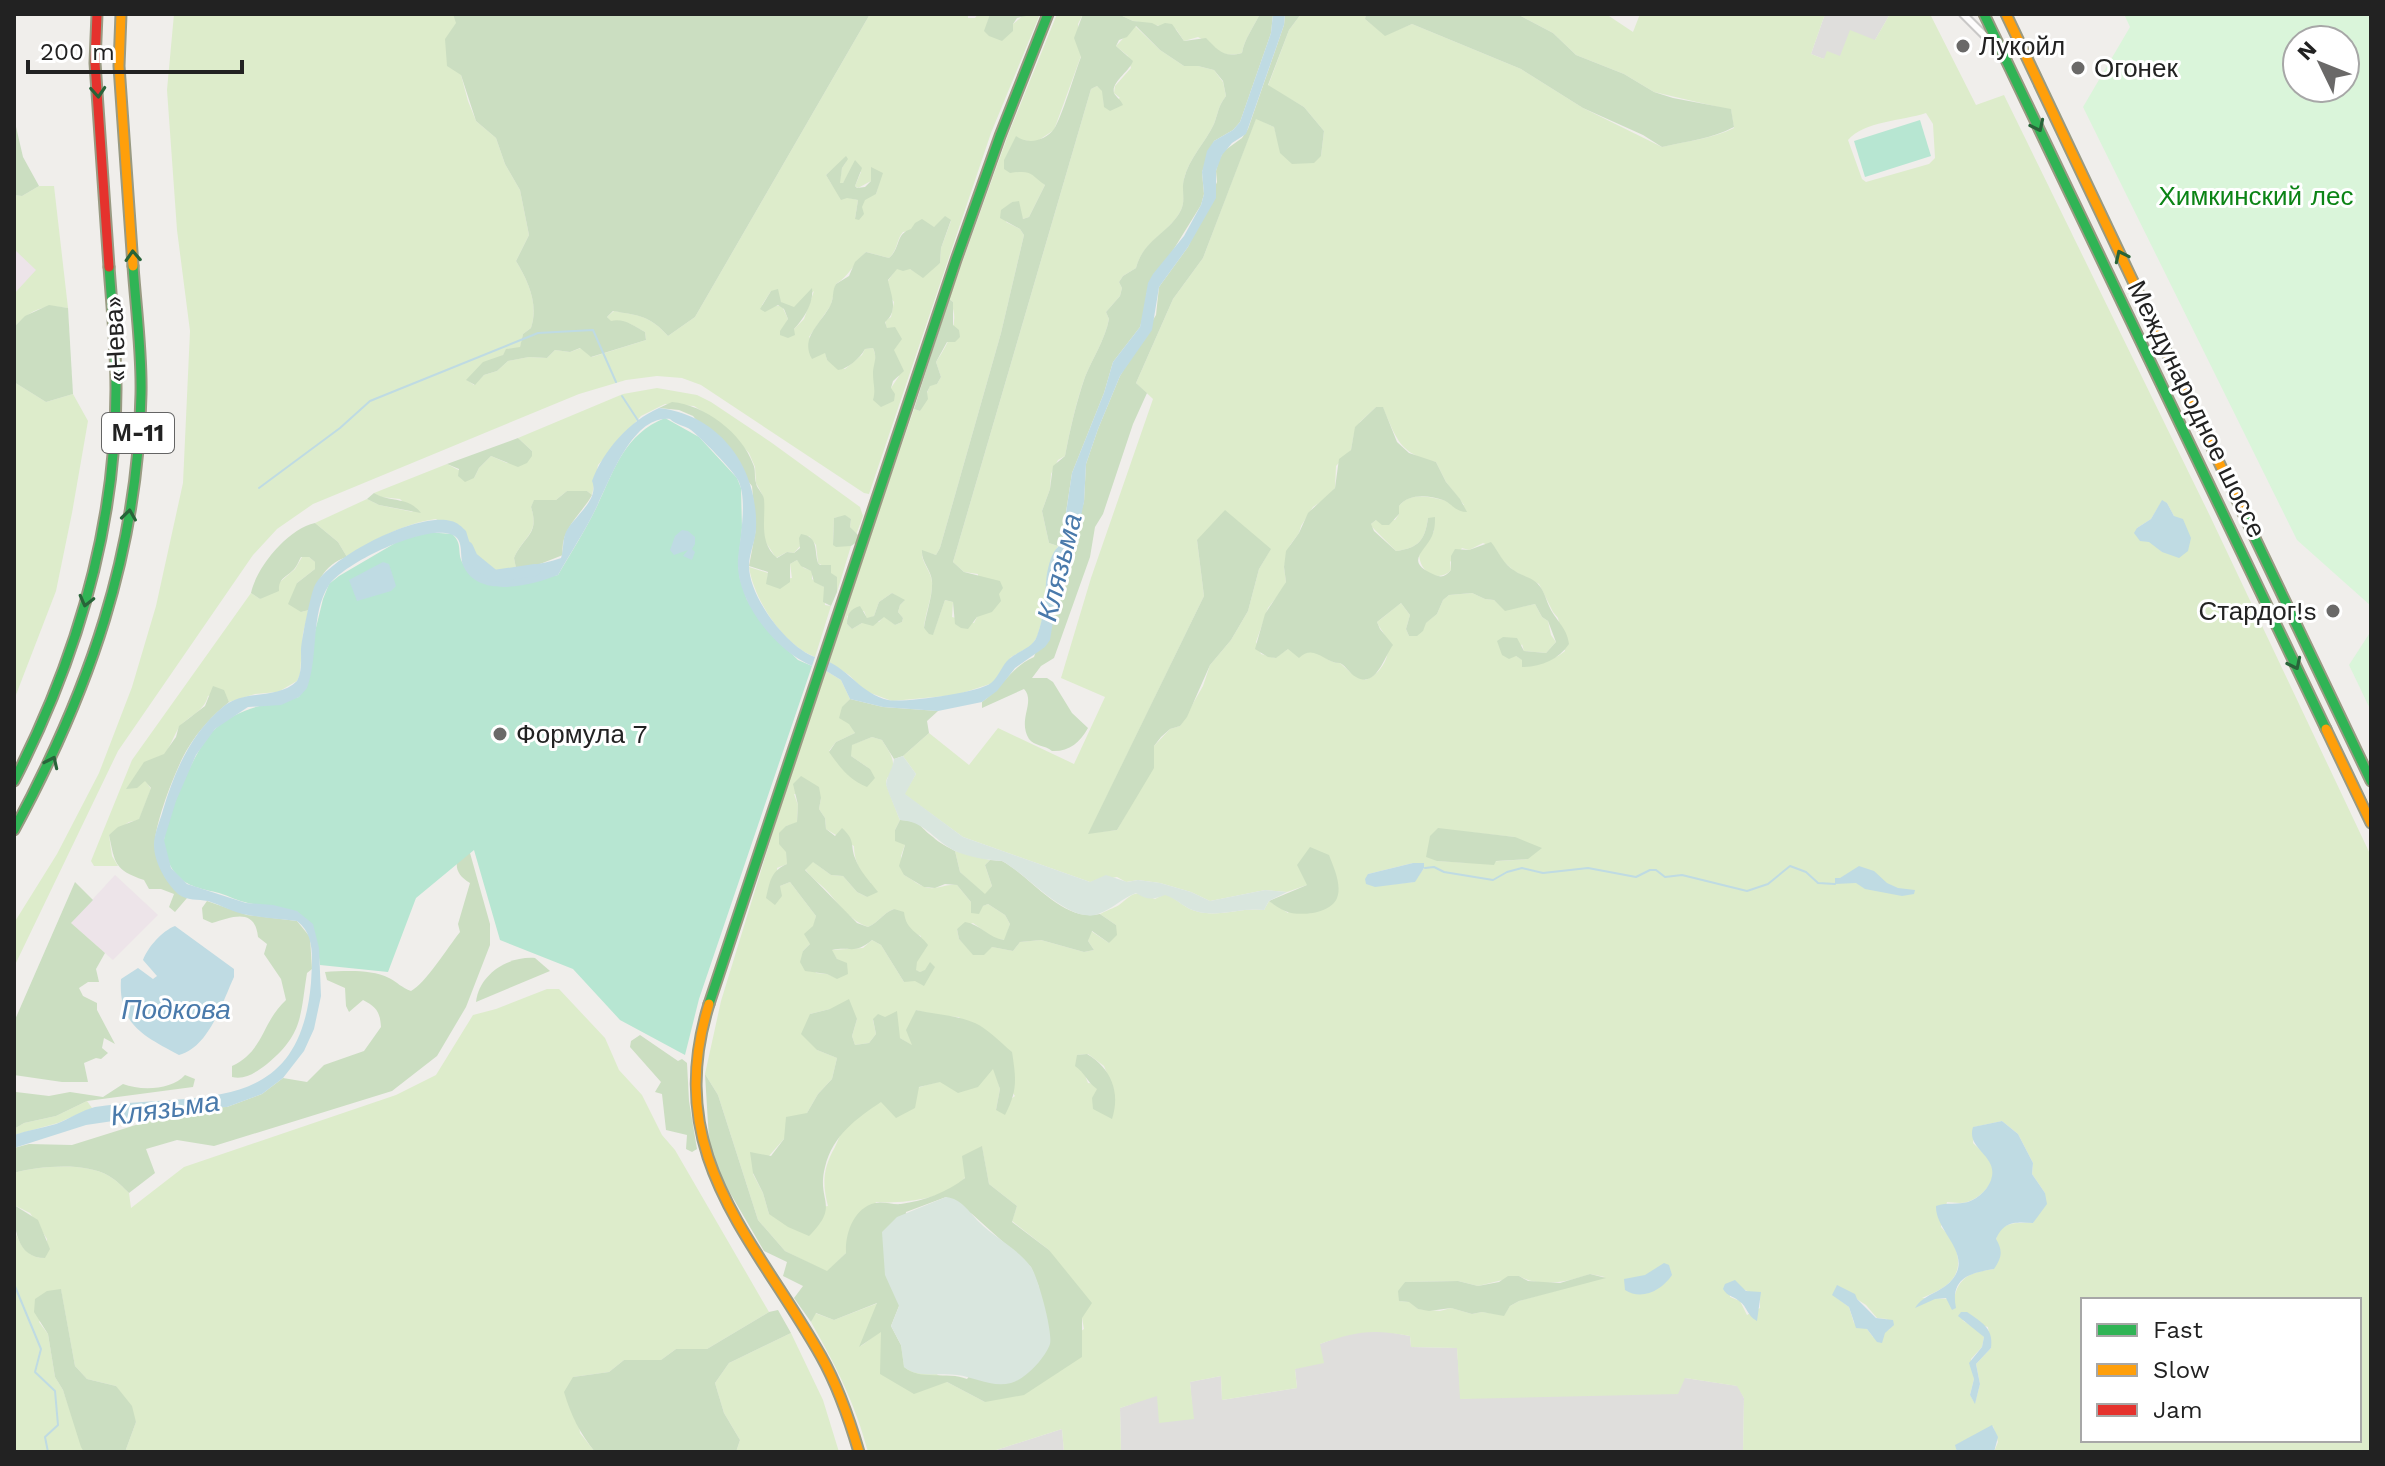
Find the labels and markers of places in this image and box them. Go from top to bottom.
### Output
place label: Лукойл [1979,31,2065,61]
marker: Лукойл [1954,37,1972,55]
place label: Огонек [2094,53,2178,83]
marker: Огонек [2069,59,2087,77]
place label: Стардог!s [2198,596,2317,626]
marker: Стардог!s [2324,602,2342,620]
place label: Формула 7 [516,719,647,749]
marker: Формула 7 [491,725,509,743]

